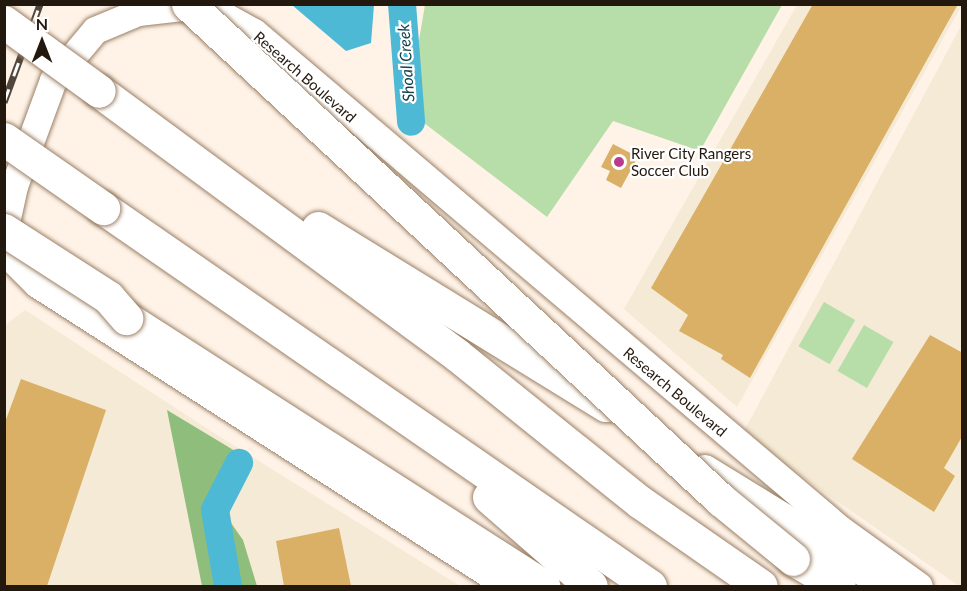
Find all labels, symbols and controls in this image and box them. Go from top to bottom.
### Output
north arrow [12,12,72,72]
text: N [36,14,48,33]
water label: Shoal Creek [394,23,418,103]
street label: Research Boulevard [250,28,360,126]
place label: River City Rangers Soccer Club [631,144,752,179]
marker: River City Rangers Soccer Club [612,155,626,169]
street label: Research Boulevard [620,343,730,441]

